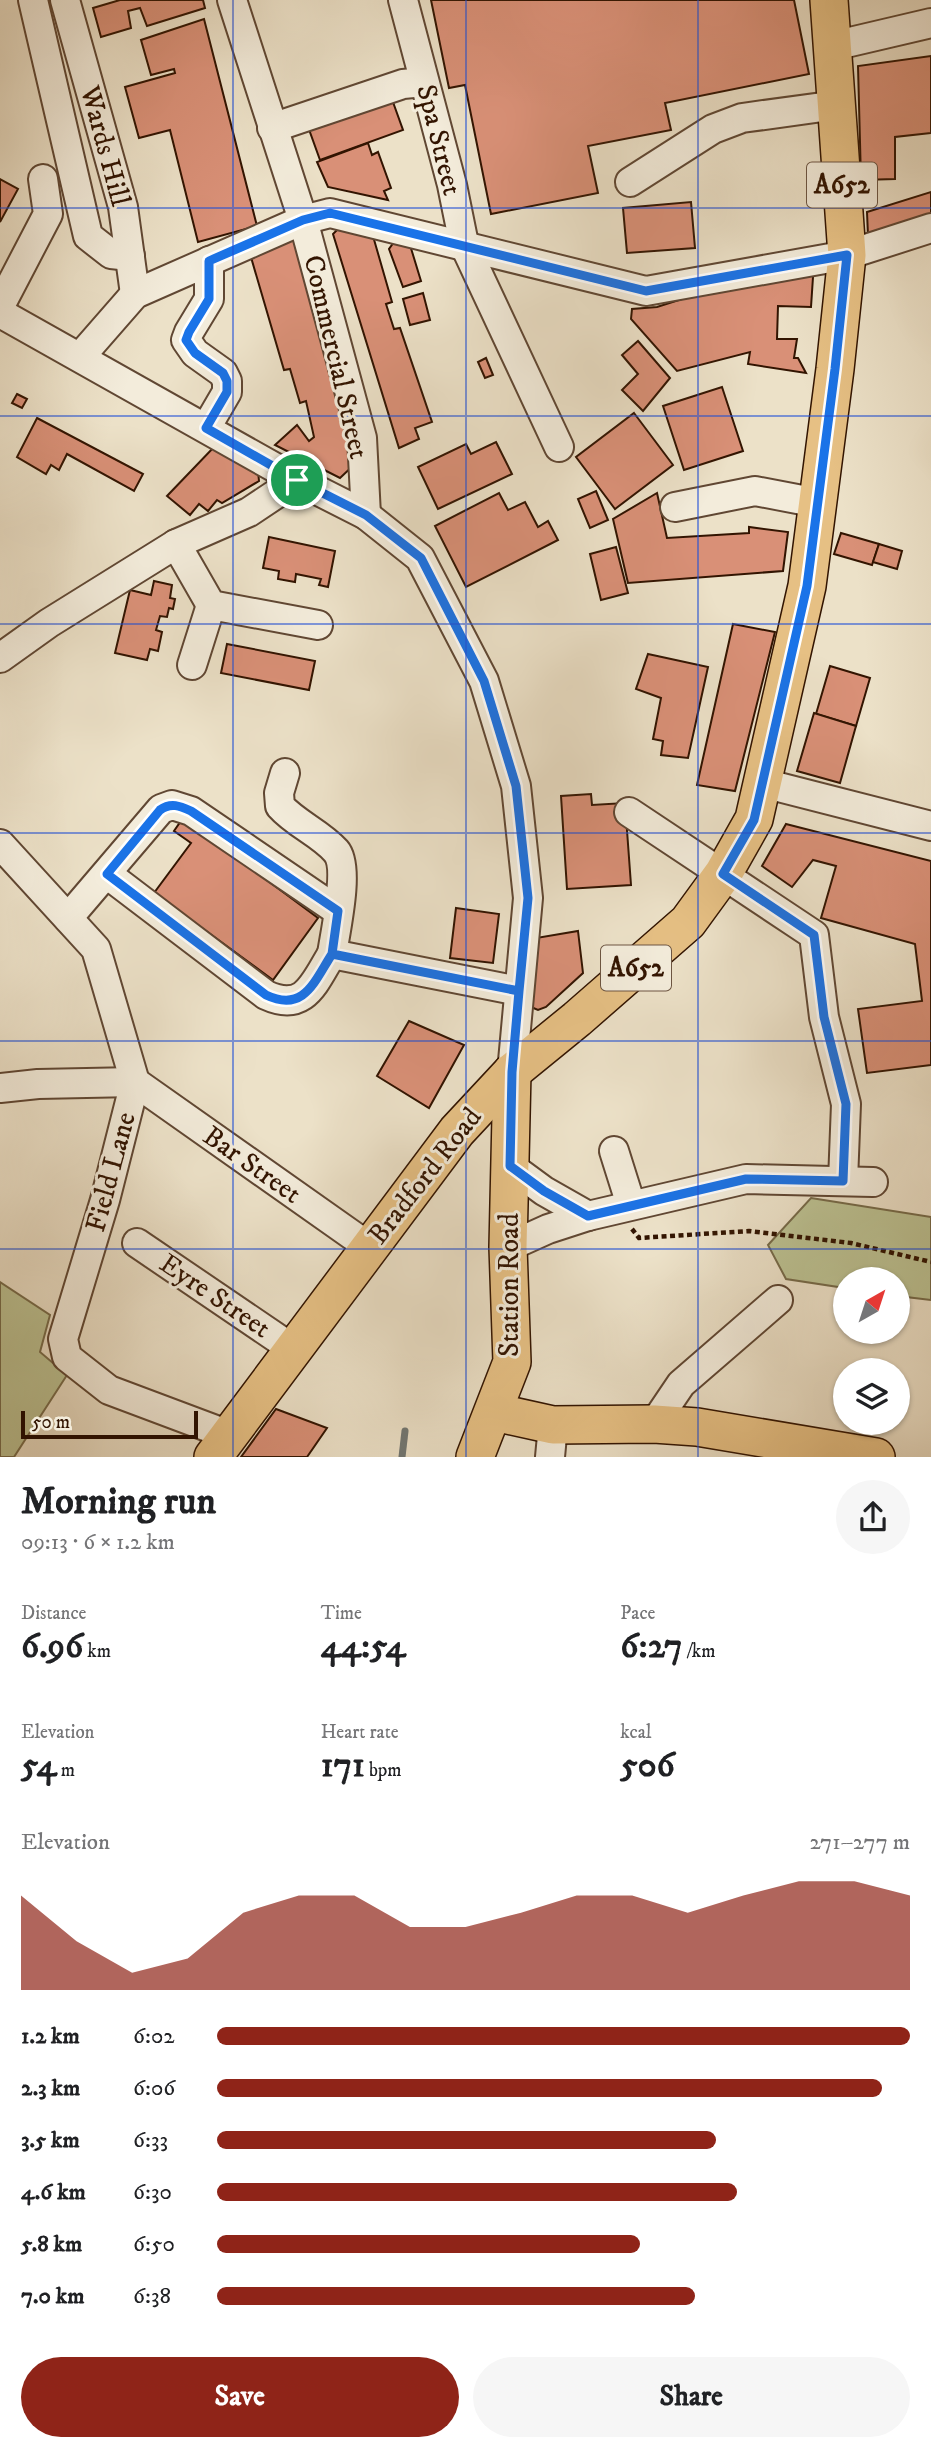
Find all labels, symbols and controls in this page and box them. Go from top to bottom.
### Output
street label: Wards Hill [72,81,138,211]
street label: Spa Street [408,81,470,199]
road number: A652 [807,162,877,208]
street label: Commercial Street [296,252,376,462]
pin [267,450,327,510]
icon: arrive [278,461,316,499]
road number: A652 [601,945,671,990]
street label: Bradford Road [361,1100,489,1252]
street label: Field Lane [78,1108,144,1236]
street label: Bar Street [196,1118,308,1212]
street label: Station Road [492,1213,527,1357]
street label: Eyre Street [153,1246,277,1346]
north arrow [833,1267,910,1344]
map controls [833,1267,910,1435]
button: layers [833,1358,910,1435]
scale bar [21,1408,198,1440]
text: 50 m [32,1411,70,1434]
text: Morning run [21,1478,216,1526]
button: share [836,1480,910,1554]
text: 09:13 · 6 × 1.2 km [21,1528,175,1557]
text: Distance [21,1602,86,1625]
text: Time [321,1602,362,1625]
text: Pace [620,1602,655,1625]
text: 6.96 [21,1625,83,1669]
text: 44:54 [321,1625,406,1669]
text: 6:27 [620,1625,682,1669]
text: km [83,1640,111,1663]
text: /km [682,1640,715,1663]
text: Elevation [21,1721,95,1744]
text: Heart rate [321,1721,399,1744]
text: kcal [620,1721,652,1744]
text: 54 [21,1744,57,1788]
text: 171 [321,1744,365,1788]
text: 506 [620,1744,675,1788]
text: m [57,1759,75,1782]
text: bpm [365,1759,402,1782]
text: Elevation [21,1828,110,1857]
text: 271–277 m [809,1828,910,1857]
text: 1.2 km [21,2022,80,2051]
text: 6:02 [133,2022,175,2051]
text: 2.3 km [21,2074,80,2103]
text: 6:06 [133,2074,175,2103]
text: 3.5 km [21,2126,80,2155]
text: 6:33 [133,2126,168,2155]
text: 4.6 km [21,2178,86,2207]
text: 6:30 [133,2178,172,2207]
text: 5.8 km [21,2230,82,2259]
text: 6:50 [133,2230,175,2259]
text: 7.0 km [21,2282,84,2311]
text: 6:38 [133,2282,171,2311]
button: Save [21,2357,459,2437]
button: Share [473,2357,910,2437]

